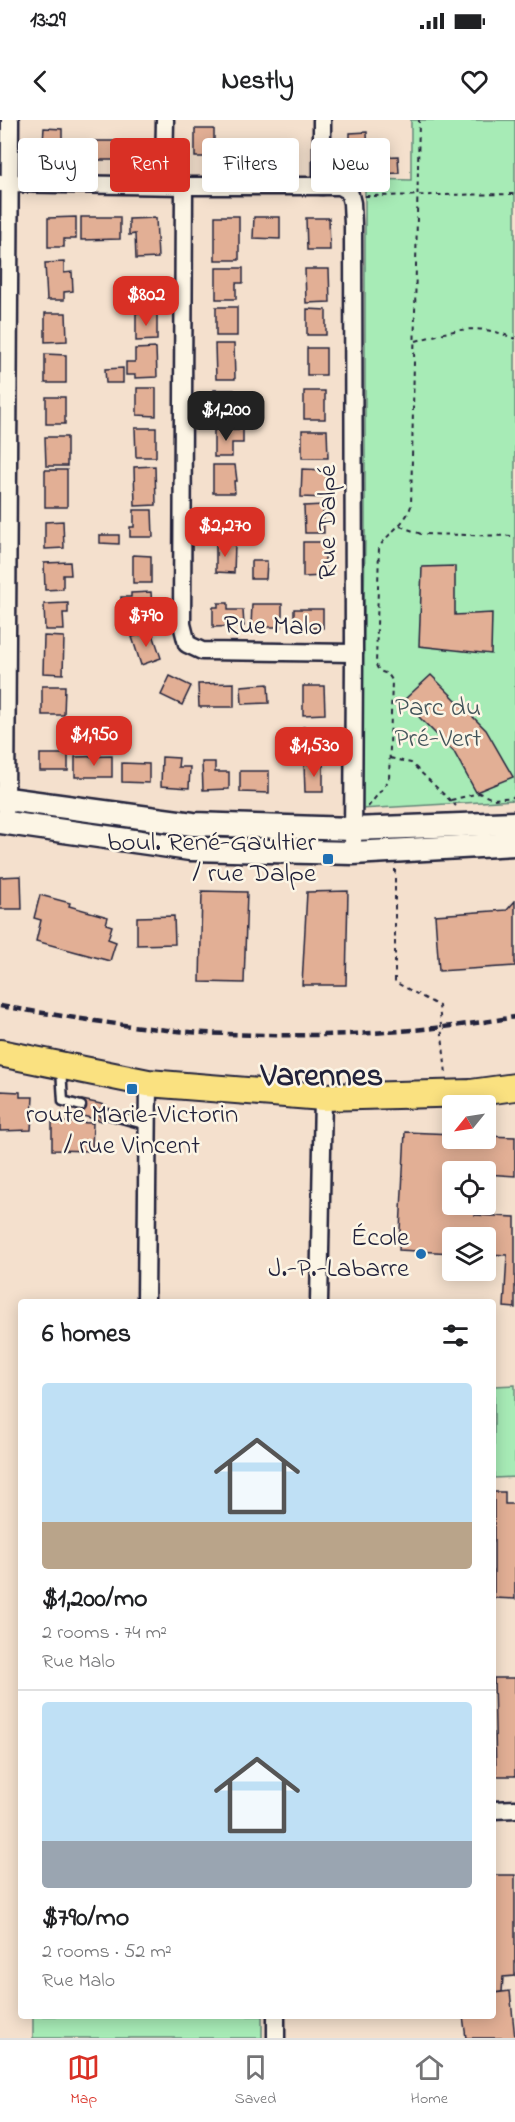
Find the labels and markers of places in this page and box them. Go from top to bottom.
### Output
pin: $802 [110,276,182,327]
pin: $1,200 [177,391,275,442]
pin: $2,270 [176,507,274,558]
pin: $790 [110,597,182,648]
pin: $1,950 [45,716,143,767]
pin: $1,530 [265,727,363,778]
place label: boul. René-Gaultier / rue Dalpe [107,824,317,894]
marker: boul. René-Gaultier / rue Dalpe [321,852,335,866]
marker: route Marie-Victorin / rue Vincent [125,1082,139,1096]
place label: route Marie-Victorin / rue Vincent [26,1096,238,1166]
place label: École J.-P.-Labarre [268,1219,410,1289]
marker: École J.-P.-Labarre [414,1247,428,1261]

